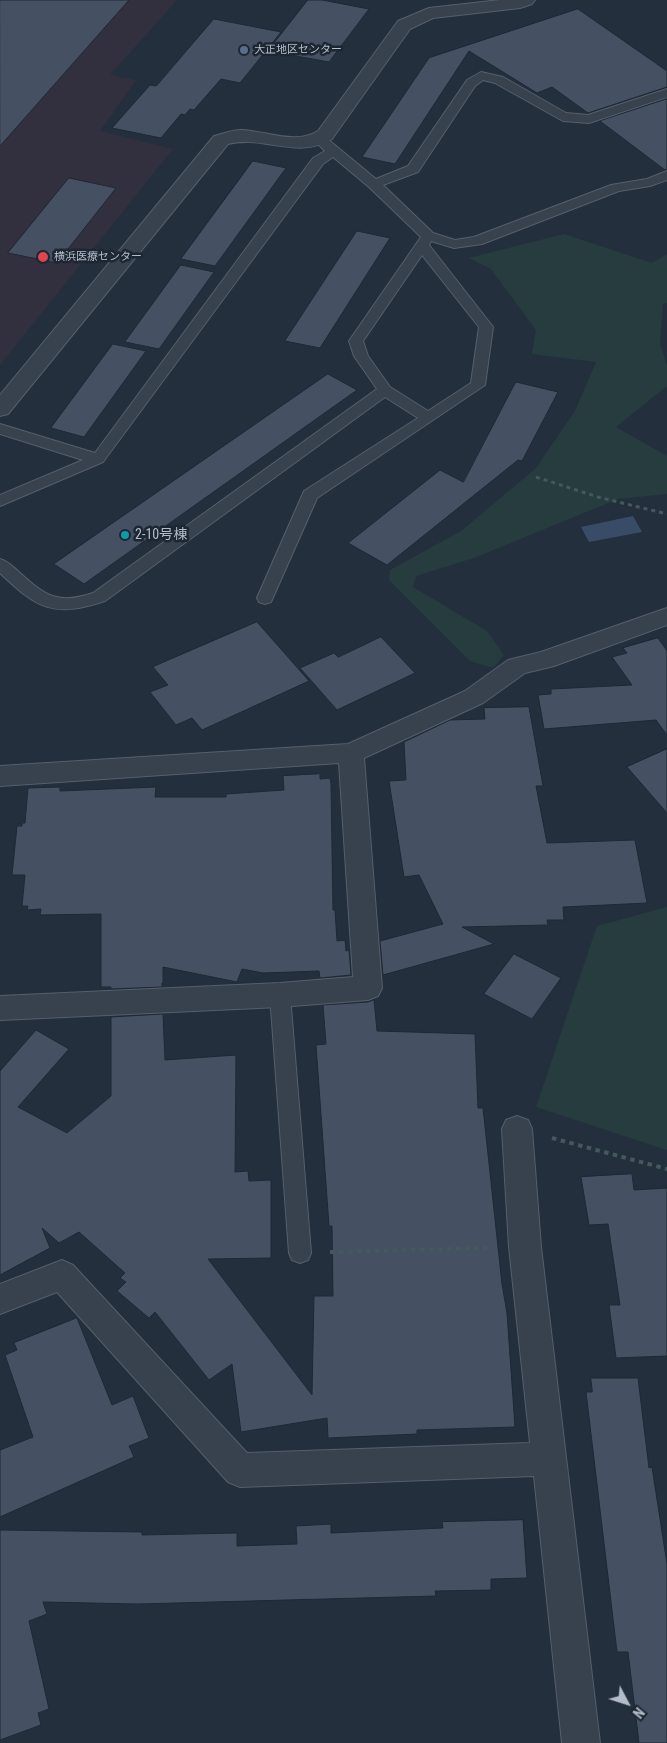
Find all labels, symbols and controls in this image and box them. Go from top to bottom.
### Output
place label: 大正地区センター [254,43,342,57]
marker: 大正地区センター [238,44,250,56]
marker: 横浜医療センター [36,250,50,264]
place label: 横浜医療センター [54,250,142,264]
place label: 2-10号棟 [135,527,187,543]
marker: 2-10号棟 [119,529,131,541]
north arrow [602,1678,652,1728]
text: N [630,1704,647,1721]

